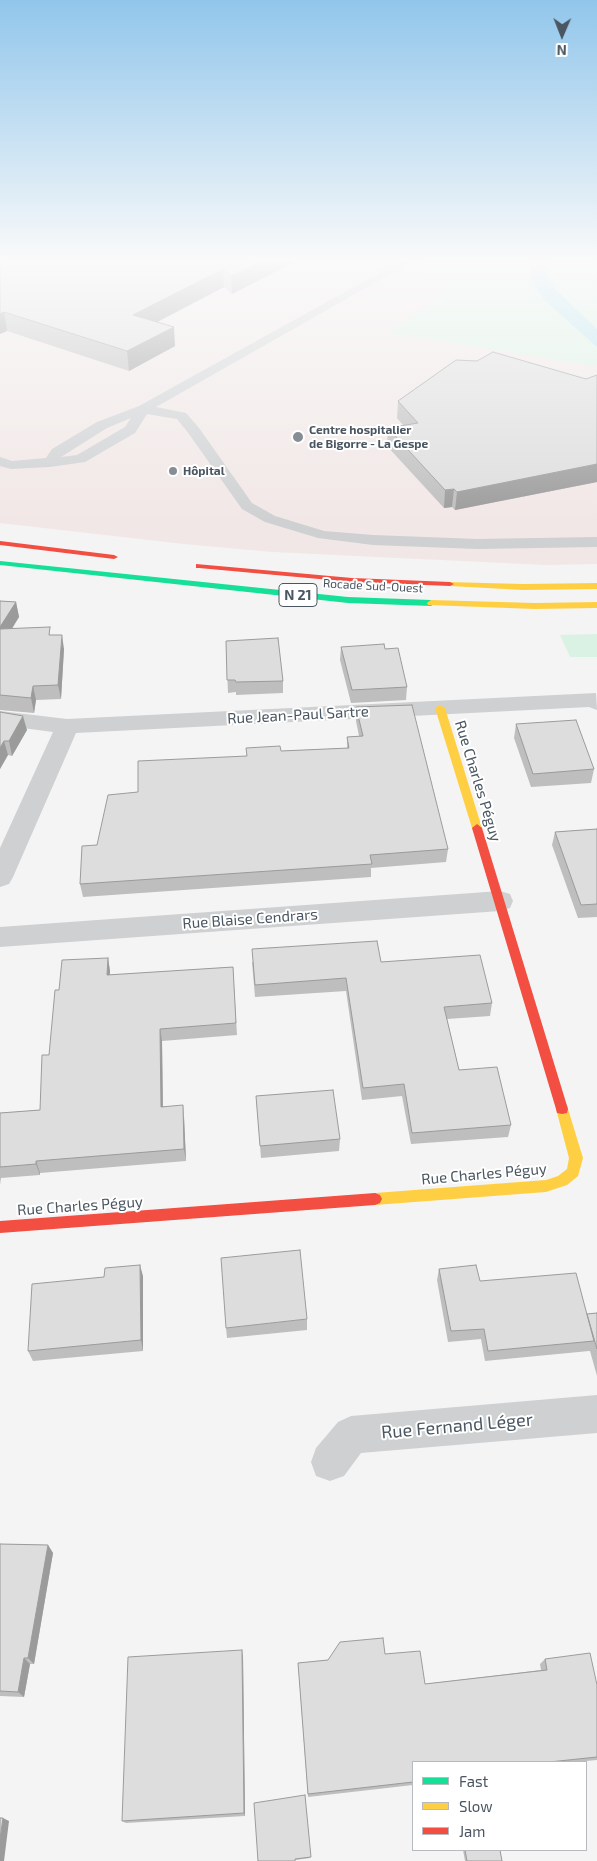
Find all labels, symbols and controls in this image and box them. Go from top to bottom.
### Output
north arrow [537,10,587,60]
text: N [557,42,567,59]
place label: Centre hospitalier de Bigorre - La Gespe [309,423,428,451]
marker: Centre hospitalier de Bigorre - La Gespe [291,430,305,444]
place label: Hôpital [183,464,225,478]
marker: Hôpital [167,465,179,477]
street label: Rocade Sud-Ouest [322,576,424,596]
road number: N 21 [279,584,317,606]
street label: Rue Jean-Paul Sartre [227,702,369,728]
street label: Rue Charles Péguy [451,718,505,844]
street label: Rue Blaise Cendrars [182,905,318,933]
street label: Rue Charles Péguy [421,1160,547,1188]
street label: Rue Charles Péguy [17,1193,143,1219]
street label: Rue Fernand Léger [380,1409,534,1443]
legend [412,1761,587,1851]
text: Fast [459,1772,488,1790]
text: Slow [459,1797,493,1815]
text: Jam [459,1822,485,1840]

